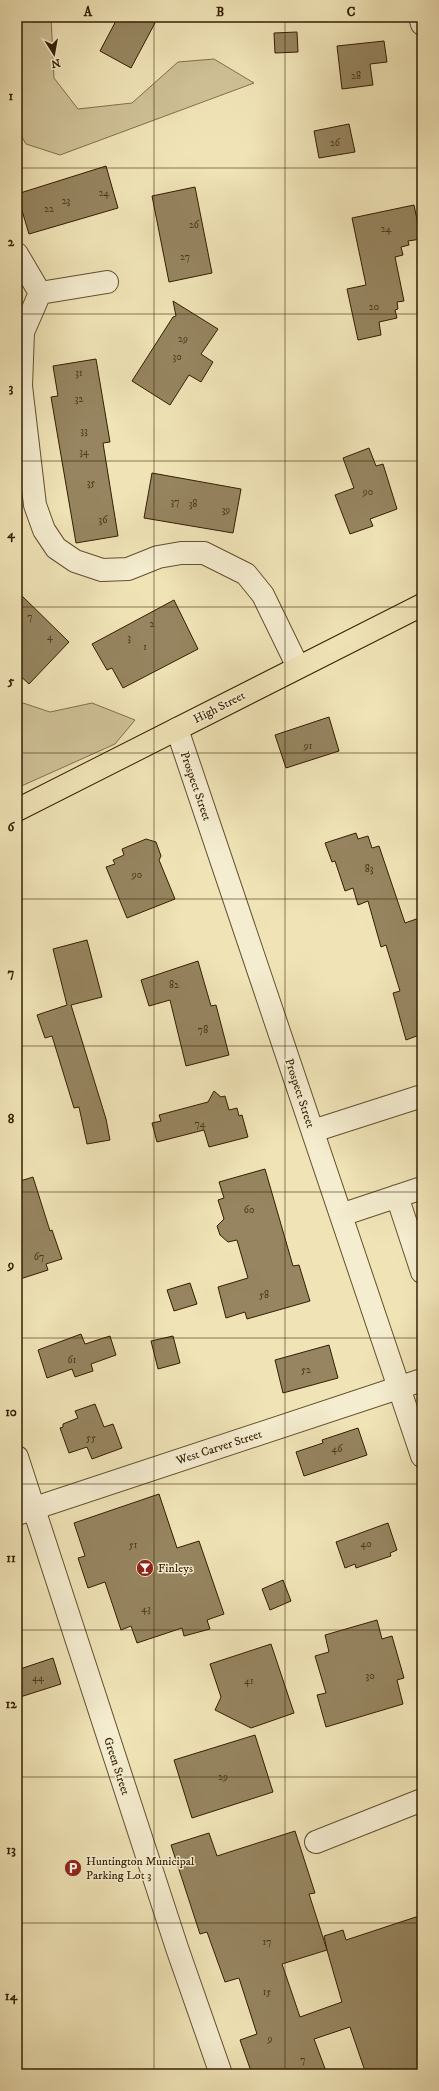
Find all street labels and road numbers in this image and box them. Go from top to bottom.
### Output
street label: High Street [191,688,248,727]
street label: Prospect Street [177,750,214,823]
street label: Prospect Street [281,1056,318,1130]
street label: West Carver Street [173,1427,264,1469]
street label: Green Street [100,1735,133,1797]

